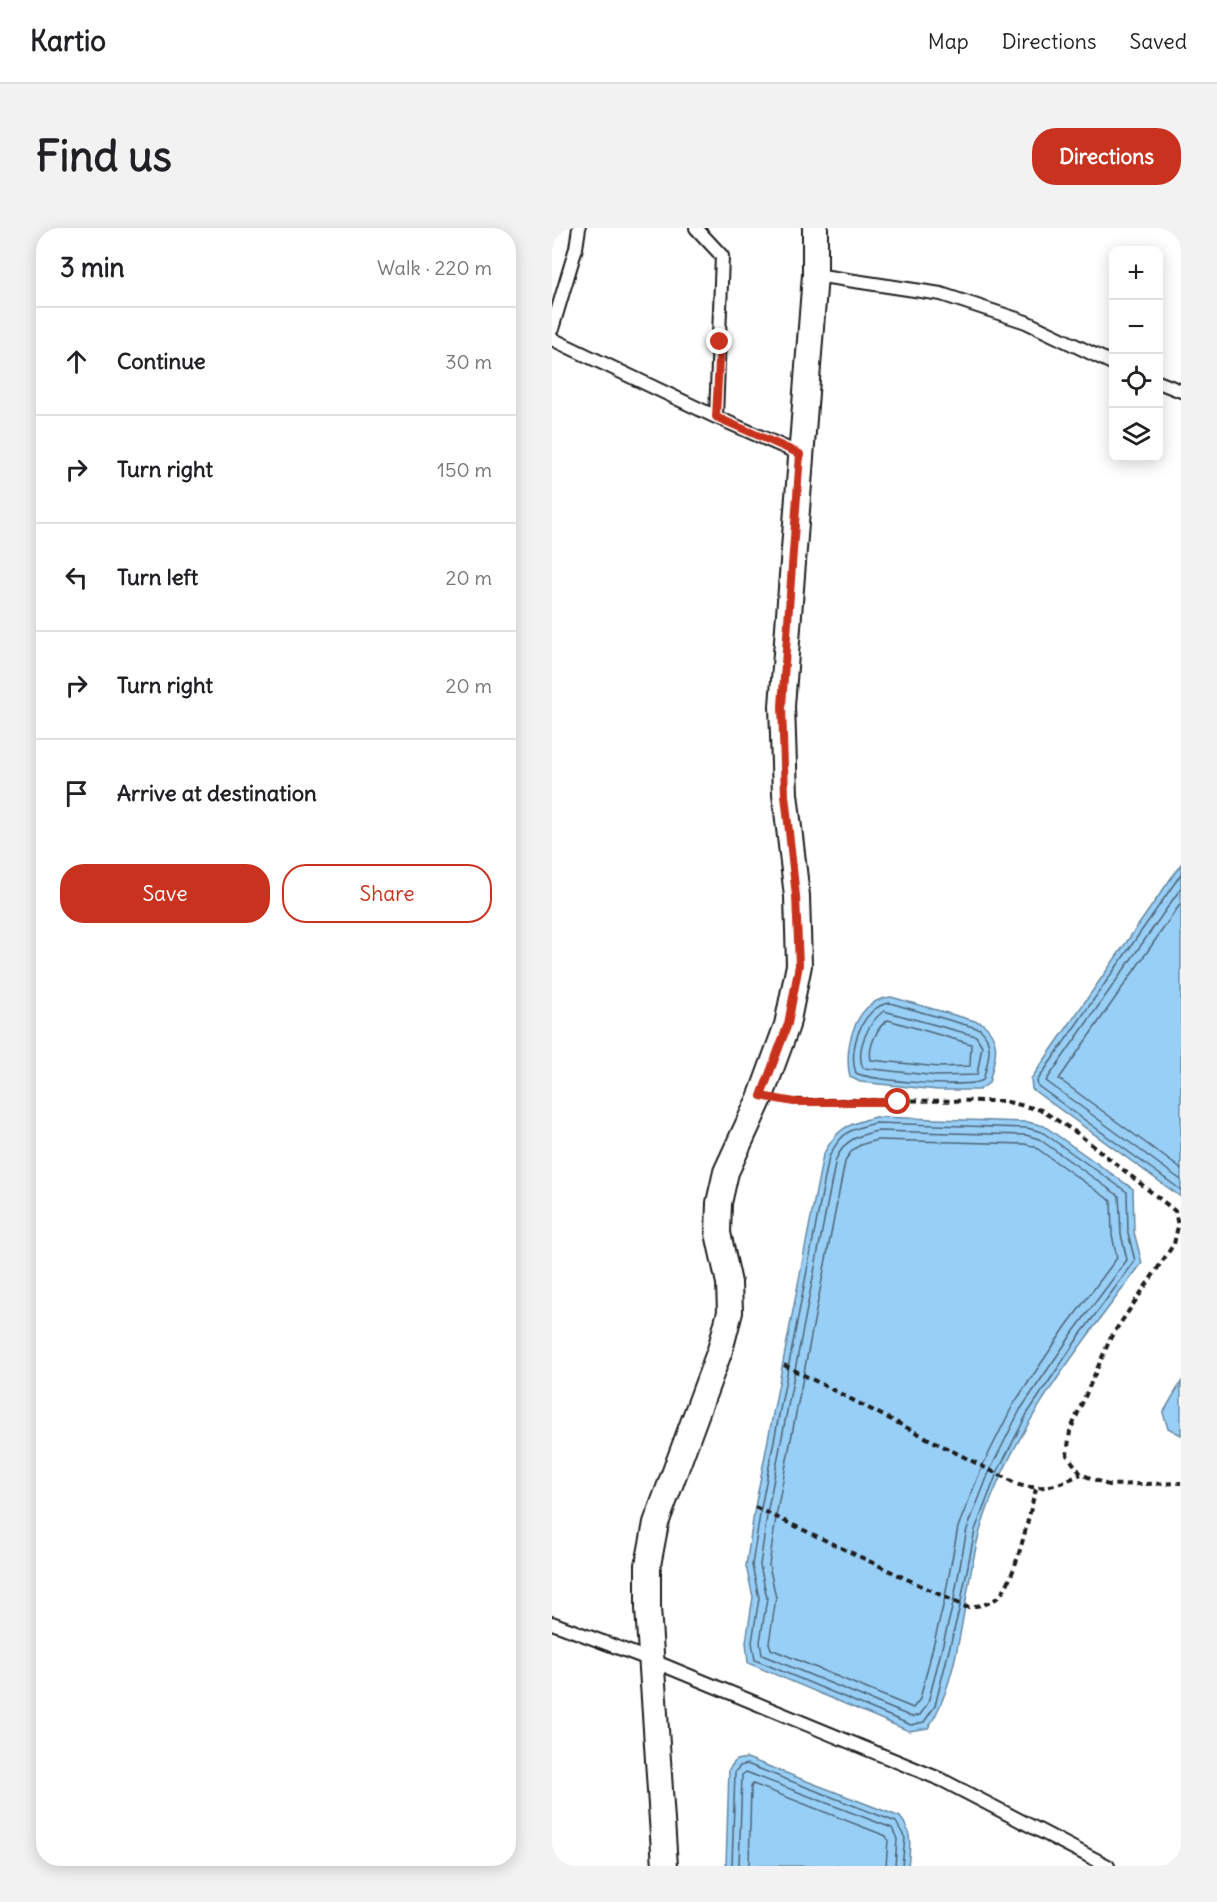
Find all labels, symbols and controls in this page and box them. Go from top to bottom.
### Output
text: Kartio [30,23,106,59]
text: Map [928,28,969,55]
text: Directions [1002,28,1096,55]
text: Saved [1129,28,1187,55]
button: Directions [1032,128,1181,185]
text: Find us [36,130,172,182]
map controls [1109,246,1163,462]
button: + [1109,246,1163,300]
text: 3 min [60,251,125,284]
text: Walk · 220 m [377,255,492,280]
button: − [1109,300,1163,354]
route end [706,328,732,354]
icon: ahead [60,345,93,378]
text: Continue [117,347,206,375]
text: 30 m [445,349,492,374]
button: locate [1109,354,1163,408]
button: layers [1109,408,1163,462]
icon: right [60,453,93,486]
text: Turn right [117,455,213,483]
text: 150 m [437,457,492,482]
icon: left [60,561,93,594]
text: Turn left [117,563,198,591]
text: 20 m [446,565,492,590]
icon: right [60,669,93,702]
text: Turn right [117,671,213,699]
text: 20 m [446,673,492,698]
icon: arrive [60,777,93,810]
text: Arrive at destination [117,779,317,807]
button: Save [60,864,270,923]
button: Share [282,864,492,923]
route start [884,1088,910,1114]

